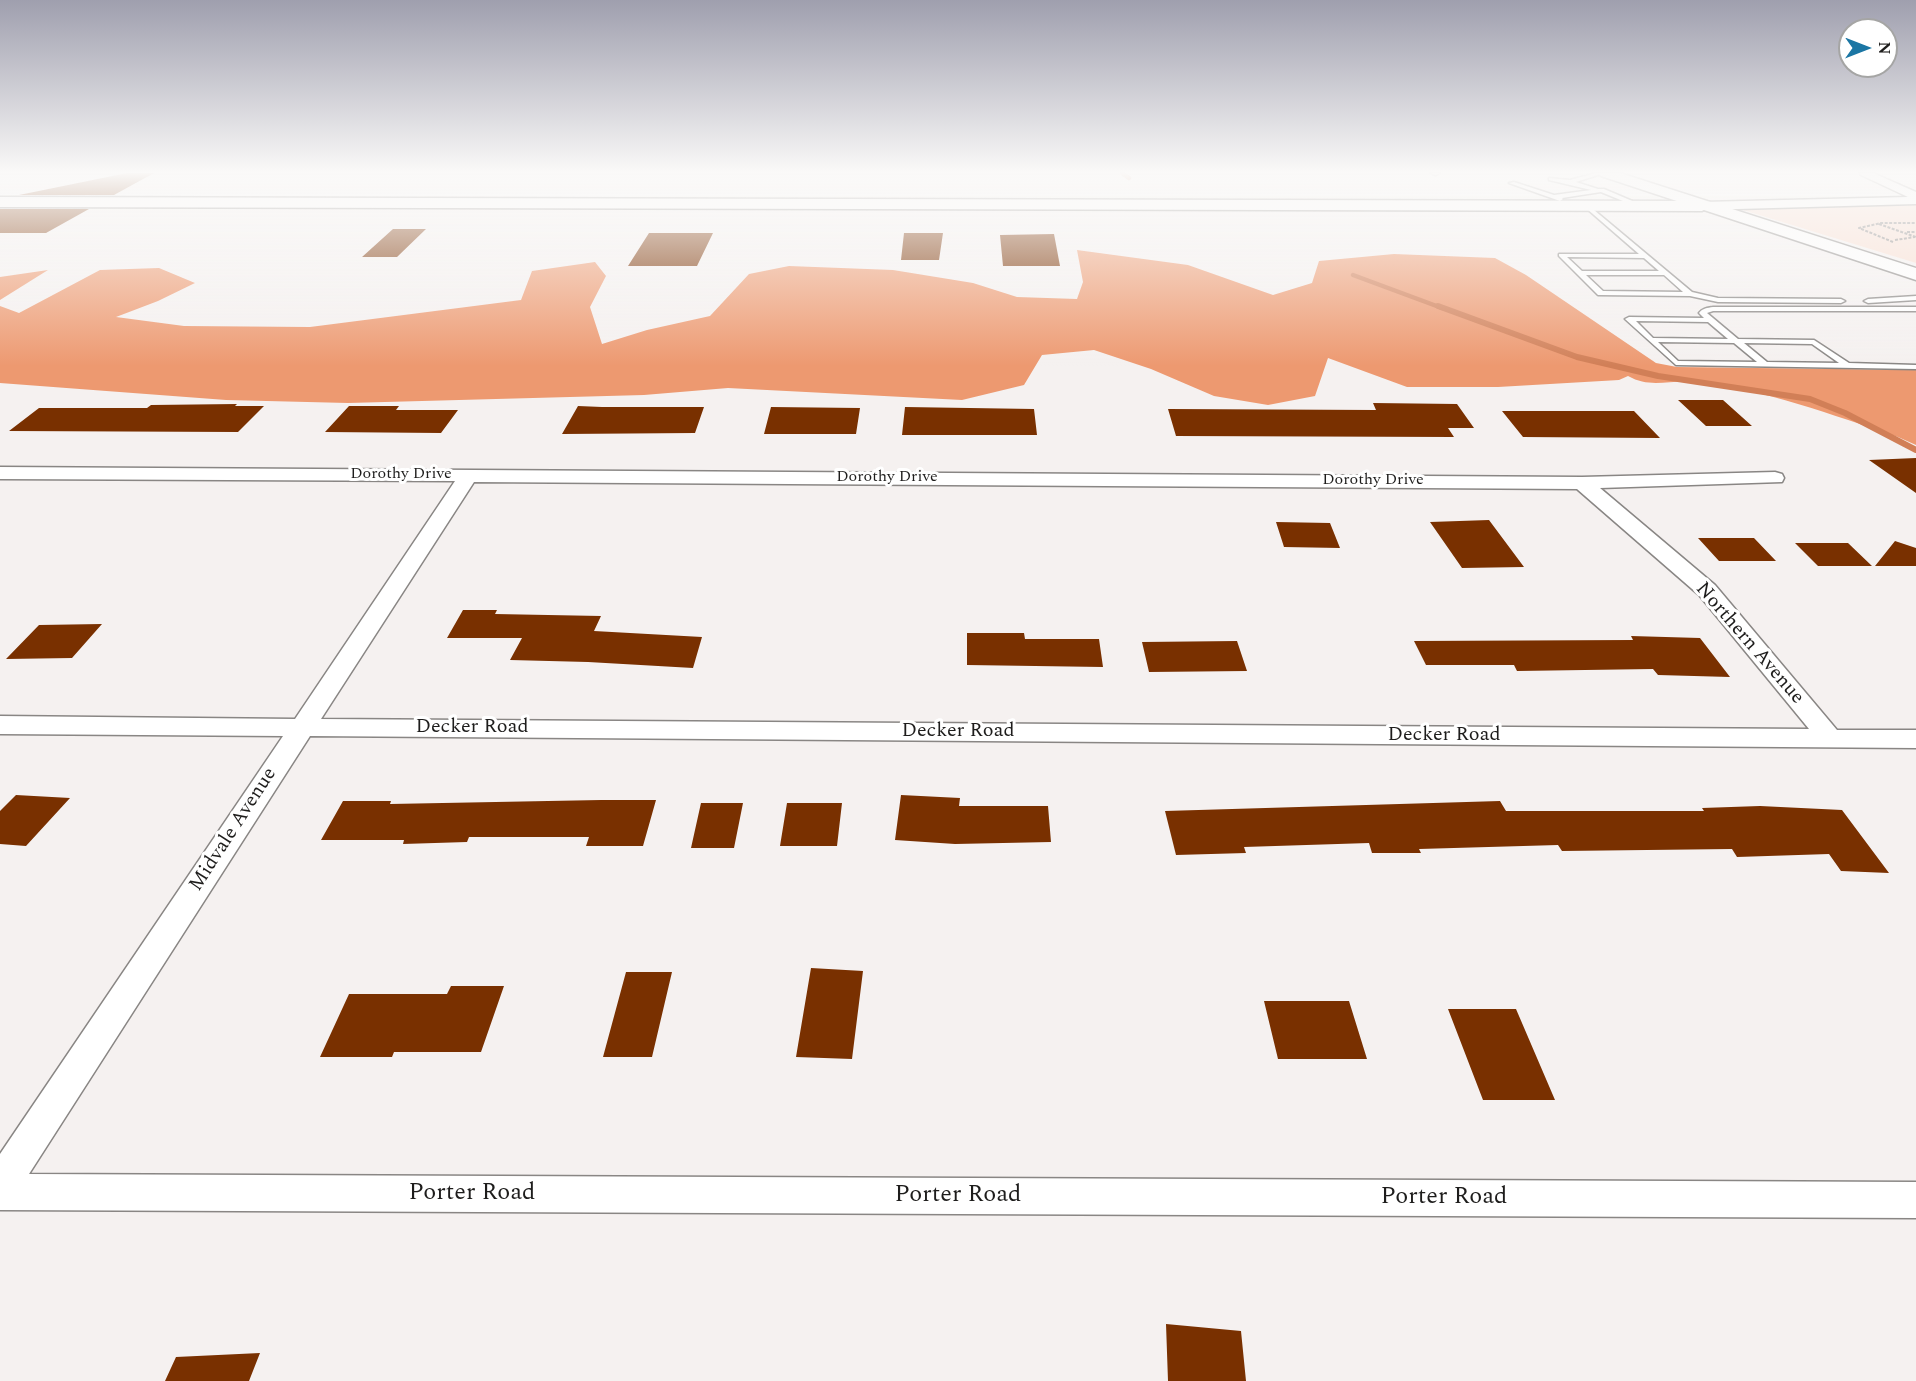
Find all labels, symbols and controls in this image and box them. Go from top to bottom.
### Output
north arrow [1838,18,1898,78]
text: N [1872,41,1896,55]
street label: Dorothy Drive [350,465,452,485]
street label: Dorothy Drive [836,468,938,488]
street label: Dorothy Drive [1322,471,1424,491]
street label: Northern Avenue [1690,578,1808,710]
street label: Decker Road [415,716,529,740]
street label: Decker Road [901,720,1015,744]
street label: Decker Road [1387,724,1501,748]
street label: Midvale Avenue [185,764,283,896]
street label: Porter Road [408,1180,536,1208]
street label: Porter Road [894,1182,1022,1210]
street label: Porter Road [1380,1184,1508,1212]

